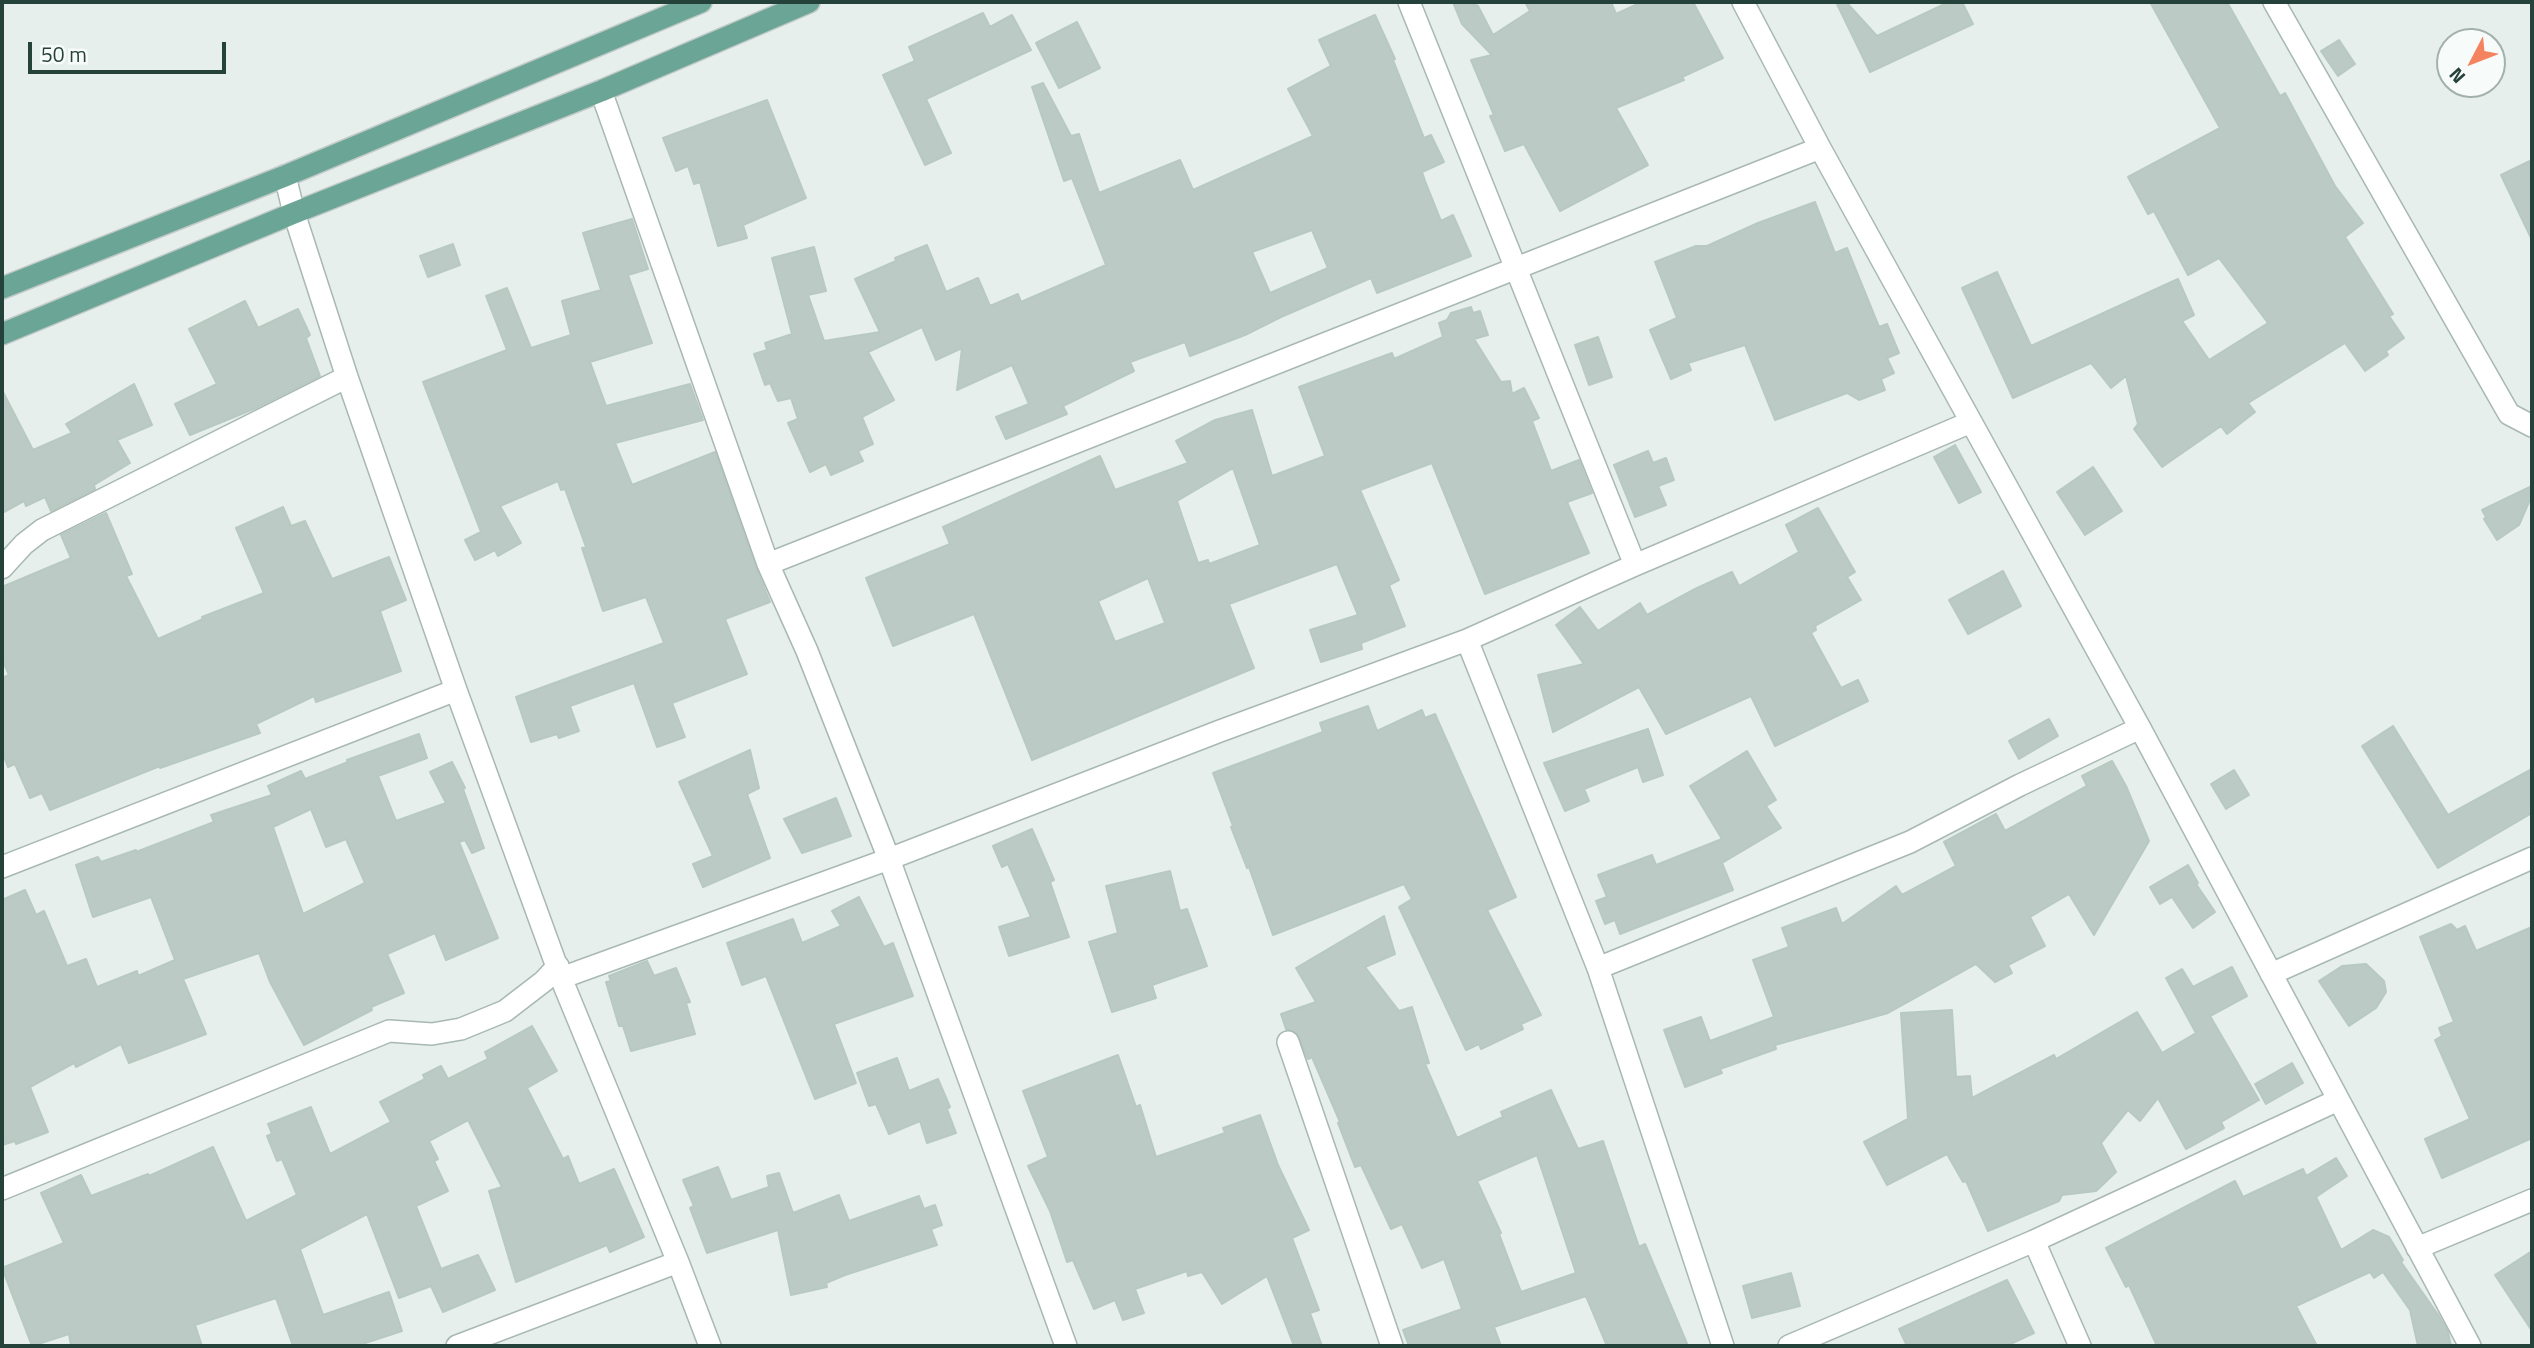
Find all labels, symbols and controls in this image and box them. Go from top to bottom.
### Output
scale bar [32,28,229,72]
north arrow [2436,28,2506,98]
text: 50 m [41,38,87,70]
text: N [2441,61,2472,91]

